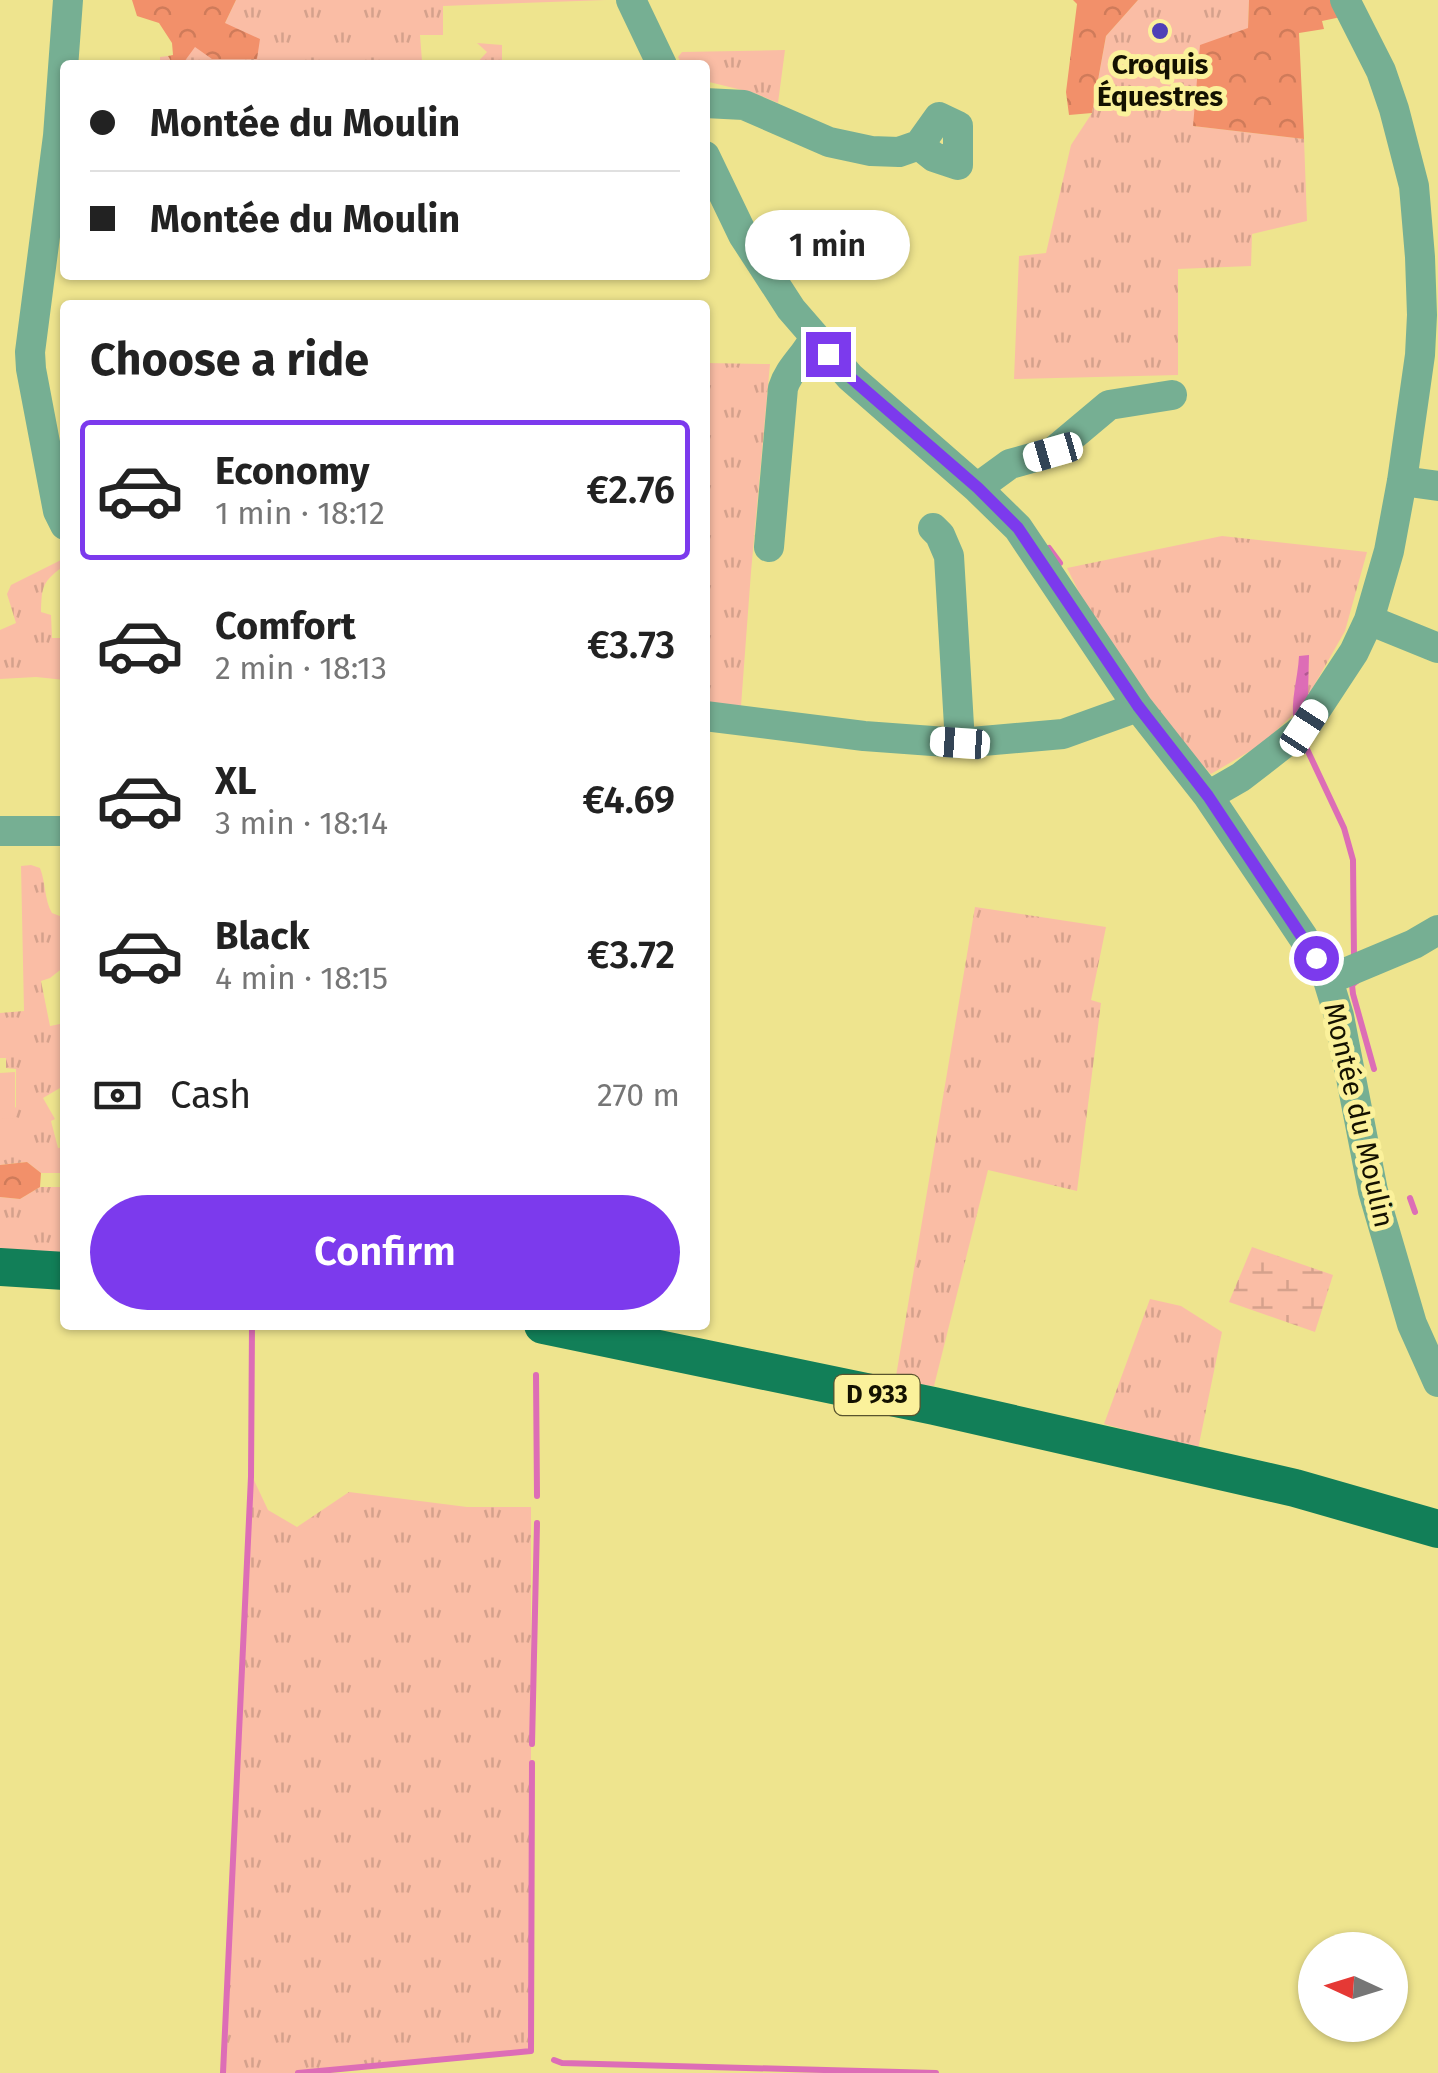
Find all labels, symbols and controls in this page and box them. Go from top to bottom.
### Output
marker: Croquis Équestres [1149,20,1171,42]
place label: Croquis Équestres [1097,48,1223,113]
text: Montée du Moulin [150,100,460,146]
text: Montée du Moulin [150,196,460,242]
callout: 1 min [746,209,910,279]
text: 1 min [789,226,866,264]
route end [806,332,851,377]
text: Choose a ride [90,333,369,387]
car [1020,429,1086,475]
icon: car [95,445,185,535]
text: Economy [215,448,370,494]
text: €2.76 [587,467,675,513]
text: 1 min · 18:12 [215,494,385,532]
icon: car [95,600,185,690]
text: Comfort [215,603,356,649]
text: €3.73 [587,622,675,668]
text: 2 min · 18:13 [215,649,387,687]
car [1275,695,1333,761]
car [929,726,991,760]
icon: car [95,755,185,845]
text: XL [215,758,257,804]
text: €4.69 [583,777,675,823]
text: 3 min · 18:14 [215,804,388,842]
icon: car [95,910,185,1000]
text: Black [215,913,310,959]
text: €3.72 [587,932,675,978]
route start [1294,936,1339,981]
text: 4 min · 18:15 [215,959,388,997]
street label: Montée du Moulin [1317,999,1401,1231]
icon: cash [90,1068,145,1123]
text: Cash [170,1072,251,1118]
text: 270 m [597,1076,680,1114]
button: Confirm [90,1195,680,1310]
road number: D 933 [834,1375,920,1415]
north arrow [1298,1932,1408,2042]
map controls [1298,1932,1408,2042]

